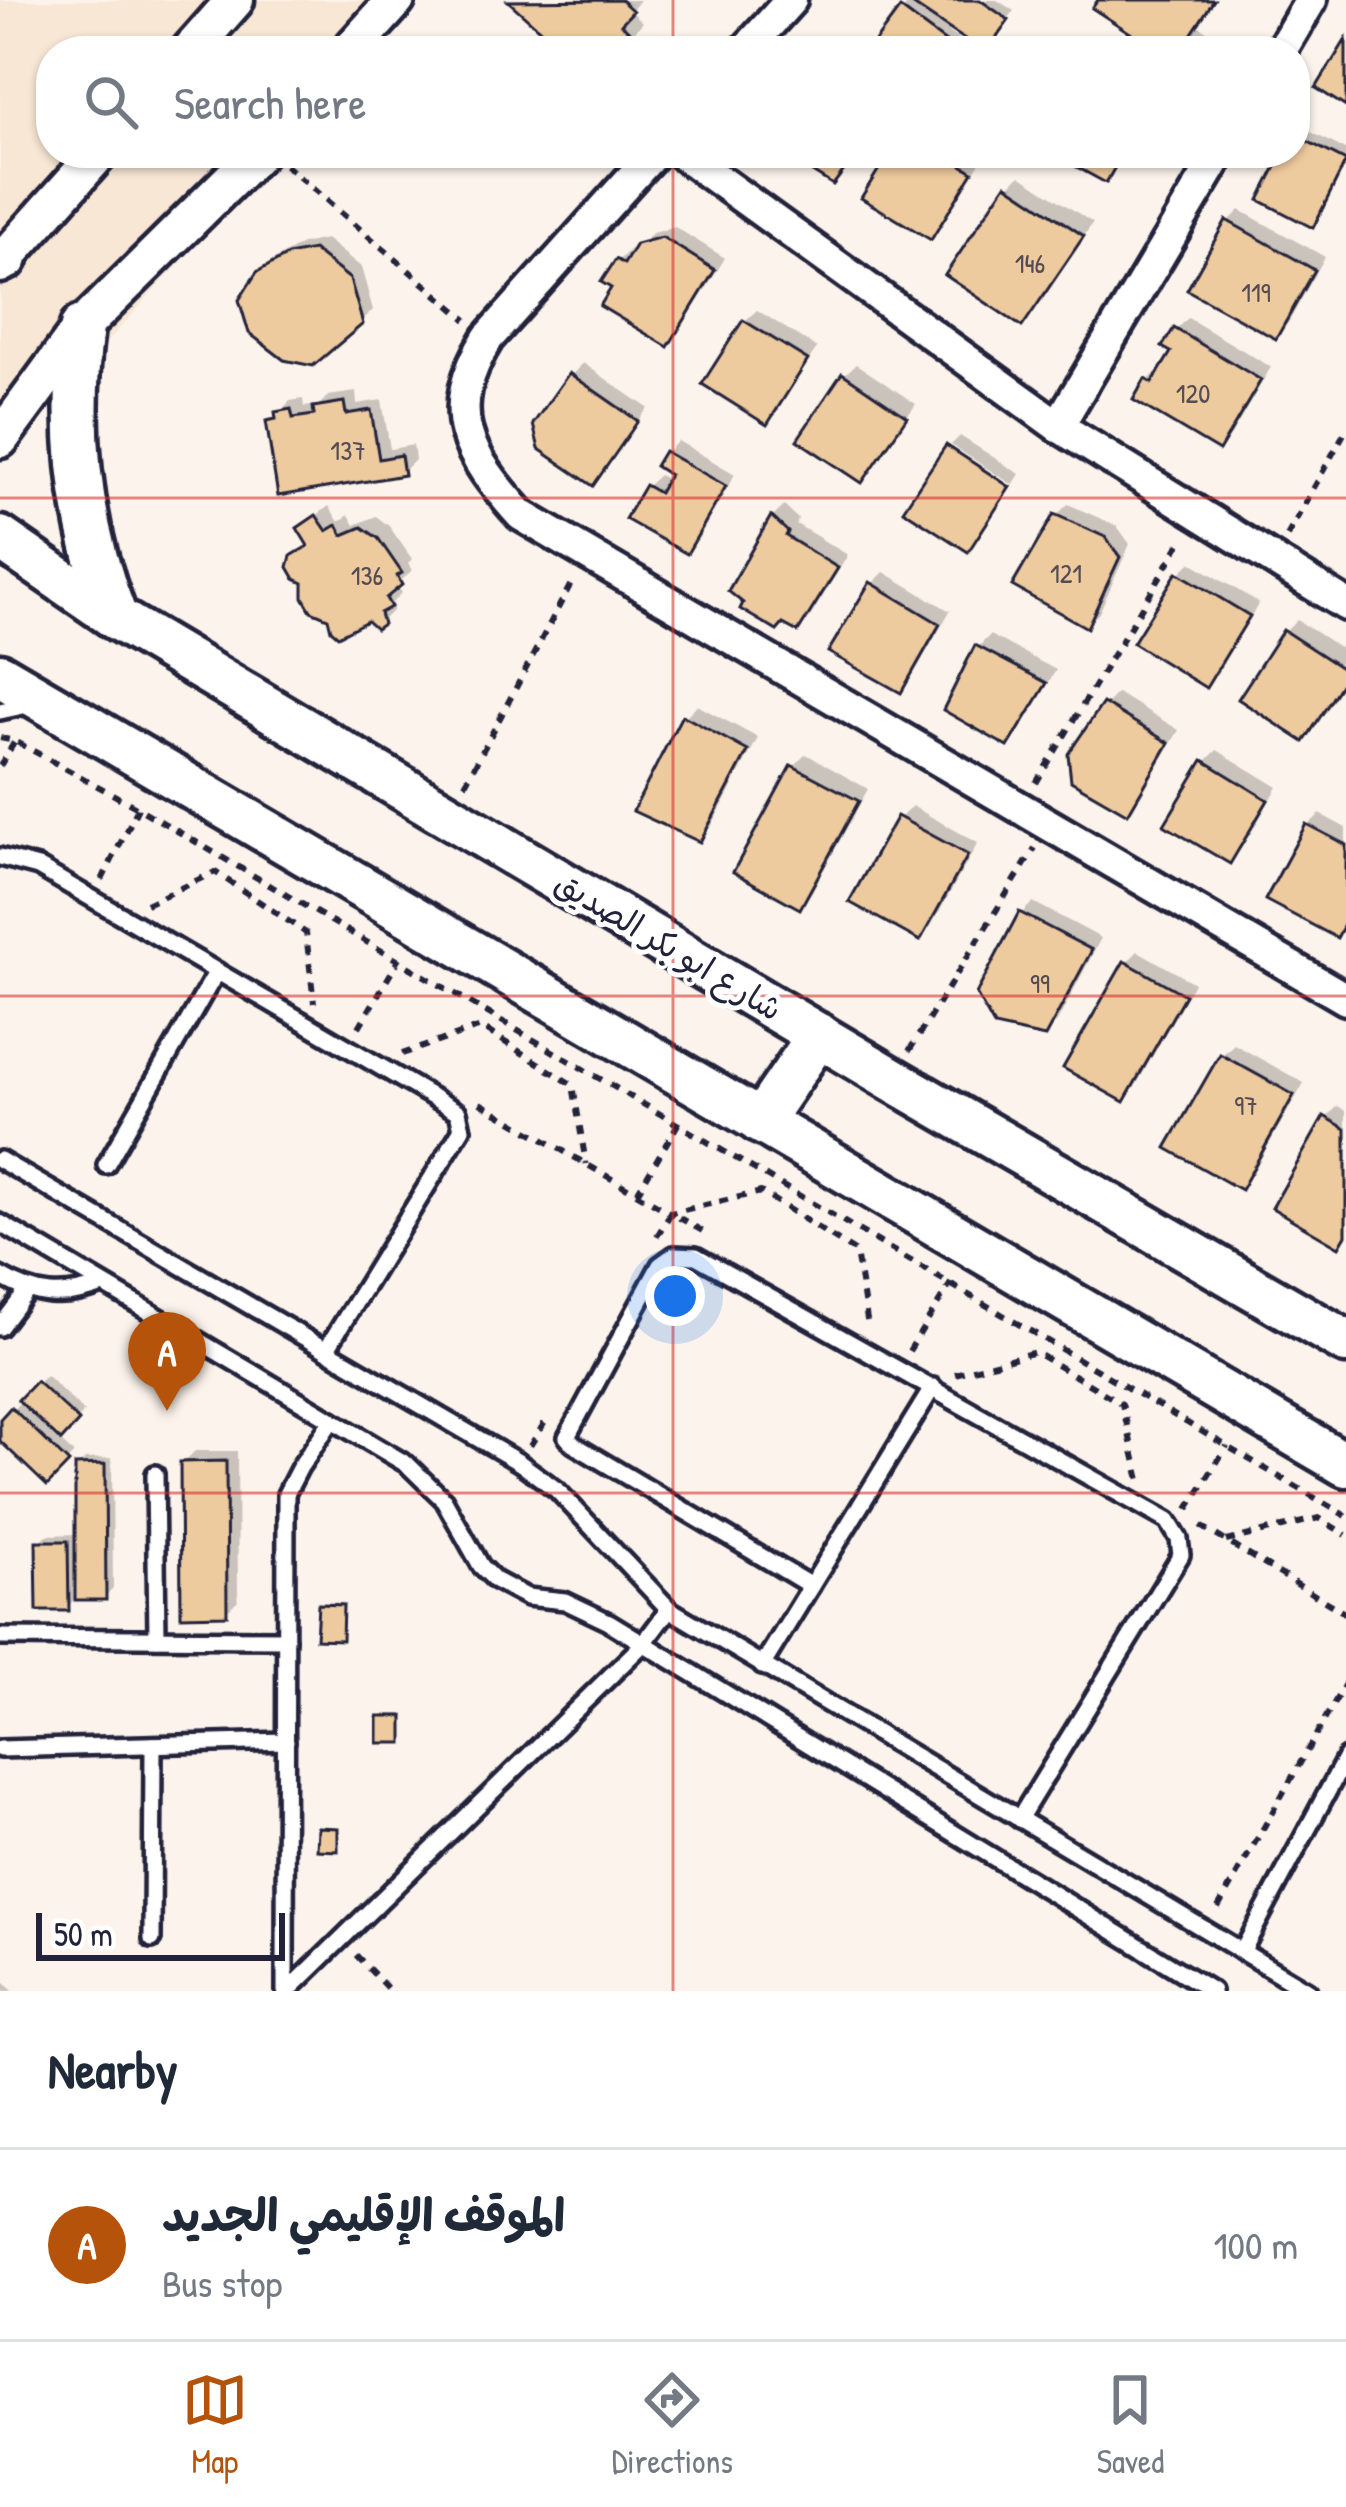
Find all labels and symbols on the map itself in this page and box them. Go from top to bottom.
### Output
house number: 146 [1015,245,1045,281]
house number: 119 [1241,274,1271,310]
house number: 120 [1176,375,1210,411]
house number: 137 [330,432,366,468]
house number: 121 [1050,555,1082,591]
house number: 136 [351,557,383,593]
street label: شارع ابو بكر الصديق [546,860,791,1032]
house number: 99 [1030,965,1050,1001]
house number: 97 [1234,1087,1258,1123]
your location [645,1266,705,1326]
pin: A [128,1312,206,1411]
scale bar [36,1907,285,1960]

